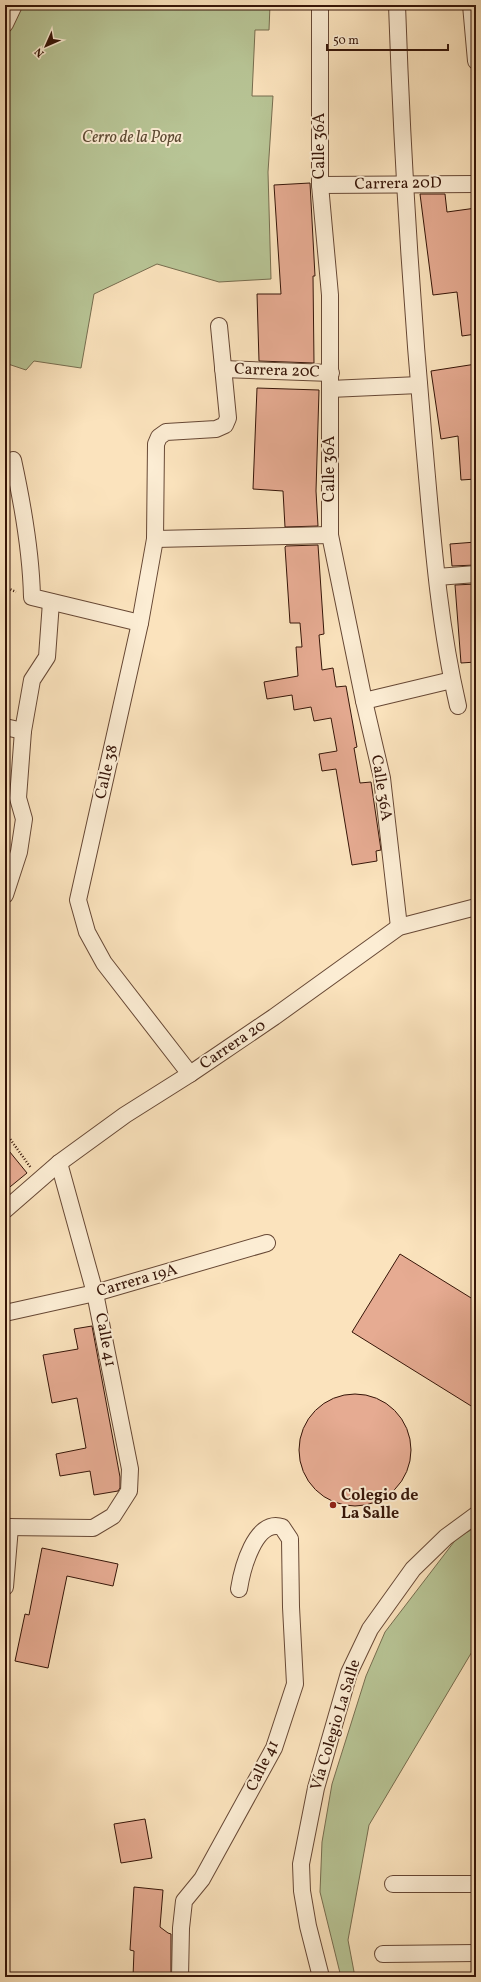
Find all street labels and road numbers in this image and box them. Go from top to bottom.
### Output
street label: Calle 36A [309,113,331,179]
street label: Carrera 20D [354,172,442,196]
street label: Carrera 20C [234,359,320,383]
street label: Calle 36A [319,436,341,502]
street label: Calle 38 [90,743,124,801]
street label: Calle 36A [365,754,397,822]
street label: Carrera 20 [196,1015,270,1075]
street label: Carrera 19A [94,1259,180,1303]
street label: Calle 41 [89,1311,121,1369]
street label: Vía Colegio La Salle [306,1657,366,1793]
street label: Calle 41 [241,1737,285,1795]

